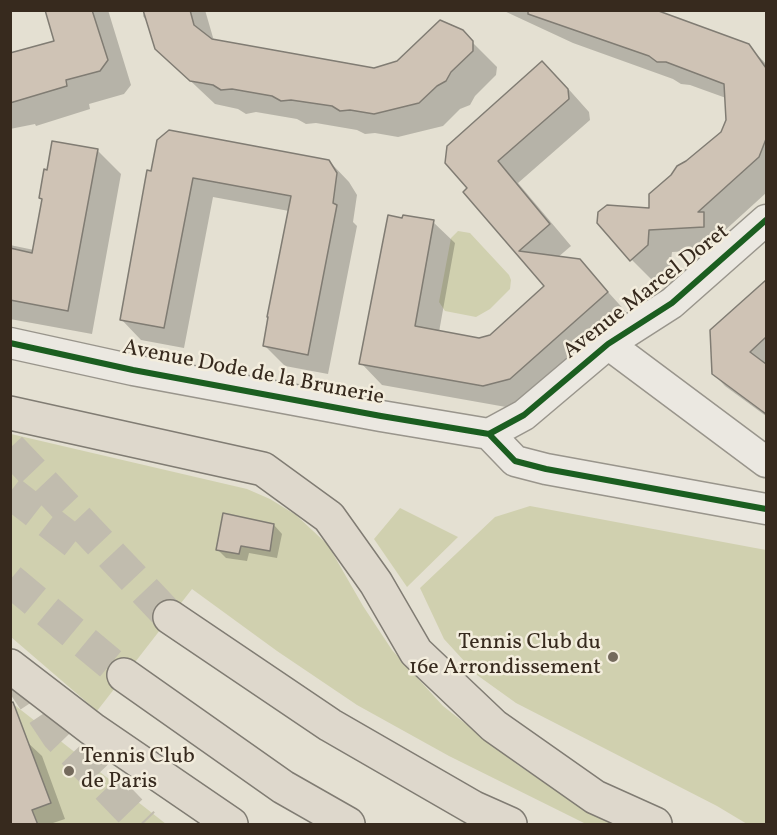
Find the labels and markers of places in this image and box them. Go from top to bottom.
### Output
place label: Tennis Club du 16e Arrondissement [409,631,601,682]
marker: Tennis Club du 16e Arrondissement [606,650,620,664]
place label: Tennis Club de Paris [81,745,195,796]
marker: Tennis Club de Paris [62,764,76,778]

